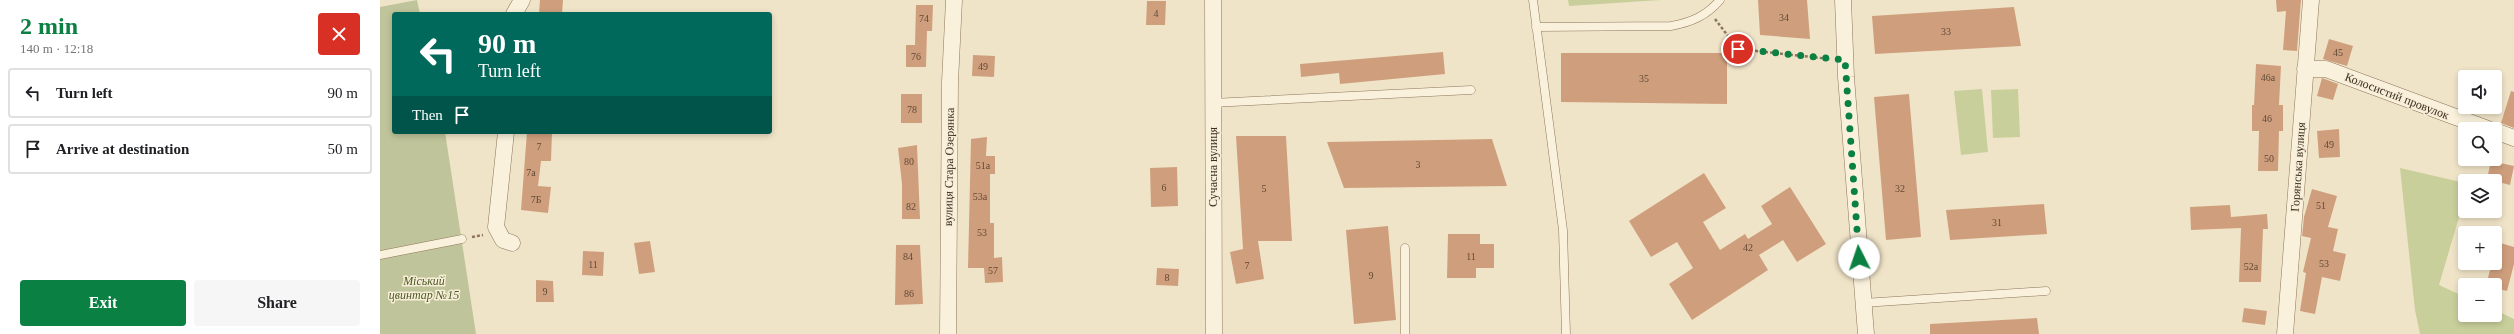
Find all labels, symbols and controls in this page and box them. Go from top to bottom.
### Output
house number: 4 [1154,8,1159,19]
house number: 34 [1779,12,1789,23]
text: 2 min [20,13,78,39]
button: close [318,13,360,55]
house number: 74 [919,13,929,24]
house number: 33 [1941,26,1951,37]
icon: left [412,28,464,80]
text: 90 m [478,28,536,59]
pin [1721,32,1755,66]
icon: arrive [1727,38,1749,60]
text: 140 m · 12:18 [20,41,93,56]
house number: 45 [2333,47,2343,58]
house number: 76 [911,51,921,62]
text: Turn left [478,61,541,81]
house number: 49 [978,61,988,72]
street label: Колосистий провулок [2343,70,2451,122]
map controls [2458,70,2502,322]
button: sound [2458,70,2502,114]
house number: 46а [2261,72,2276,83]
house number: 35 [1639,73,1649,84]
icon: left [22,82,44,104]
text: Turn left [56,85,113,101]
text: 90 m [328,85,358,101]
icon: arrive [451,104,473,126]
house number: 78 [907,104,917,115]
text: Then [412,107,443,123]
street label: вулиця Стара Озерянка [941,107,957,226]
house number: 46 [2262,113,2272,124]
street label: Горянська вулиця [2288,121,2308,212]
button: search [2458,122,2502,166]
street label: Сучасна вулиця [1206,126,1220,207]
icon: arrive [22,138,44,160]
house number: 49 [2324,139,2334,150]
text: Arrive at destination [56,141,189,157]
text: 50 m [328,141,358,157]
house number: 7 [537,141,542,152]
house number: 50 [2264,153,2274,164]
house number: 80 [904,156,914,167]
house number: 3 [1416,159,1421,170]
house number: 51а [976,160,991,171]
house number: 7а [526,167,536,178]
button: layers [2458,174,2502,218]
house number: 6 [1162,182,1167,193]
house number: 5 [1262,183,1267,194]
house number: 32 [1895,183,1905,194]
house number: 53а [973,191,988,202]
house number: 7Б [531,194,542,205]
house number: 51 [2316,200,2326,211]
house number: 82 [906,201,916,212]
house number: 31 [1992,217,2002,228]
button: + [2458,226,2502,270]
house number: 53 [977,227,987,238]
position arrow [1838,237,1880,279]
house number: 42 [1743,242,1753,253]
house number: 84 [903,251,913,262]
house number: 11 [1466,251,1476,262]
house number: 53 [2319,258,2329,269]
house number: 11 [588,259,598,270]
house number: 7 [1245,260,1250,271]
house number: 52а [2244,261,2259,272]
house number: 57 [988,265,998,276]
house number: 9 [1369,270,1374,281]
house number: 8 [1165,272,1170,283]
park label: Міський цвинтар №15 [389,274,459,302]
button: − [2458,278,2502,322]
button: Exit [20,280,186,326]
button: Share [194,280,360,326]
house number: 9 [543,286,548,297]
house number: 86 [904,288,914,299]

